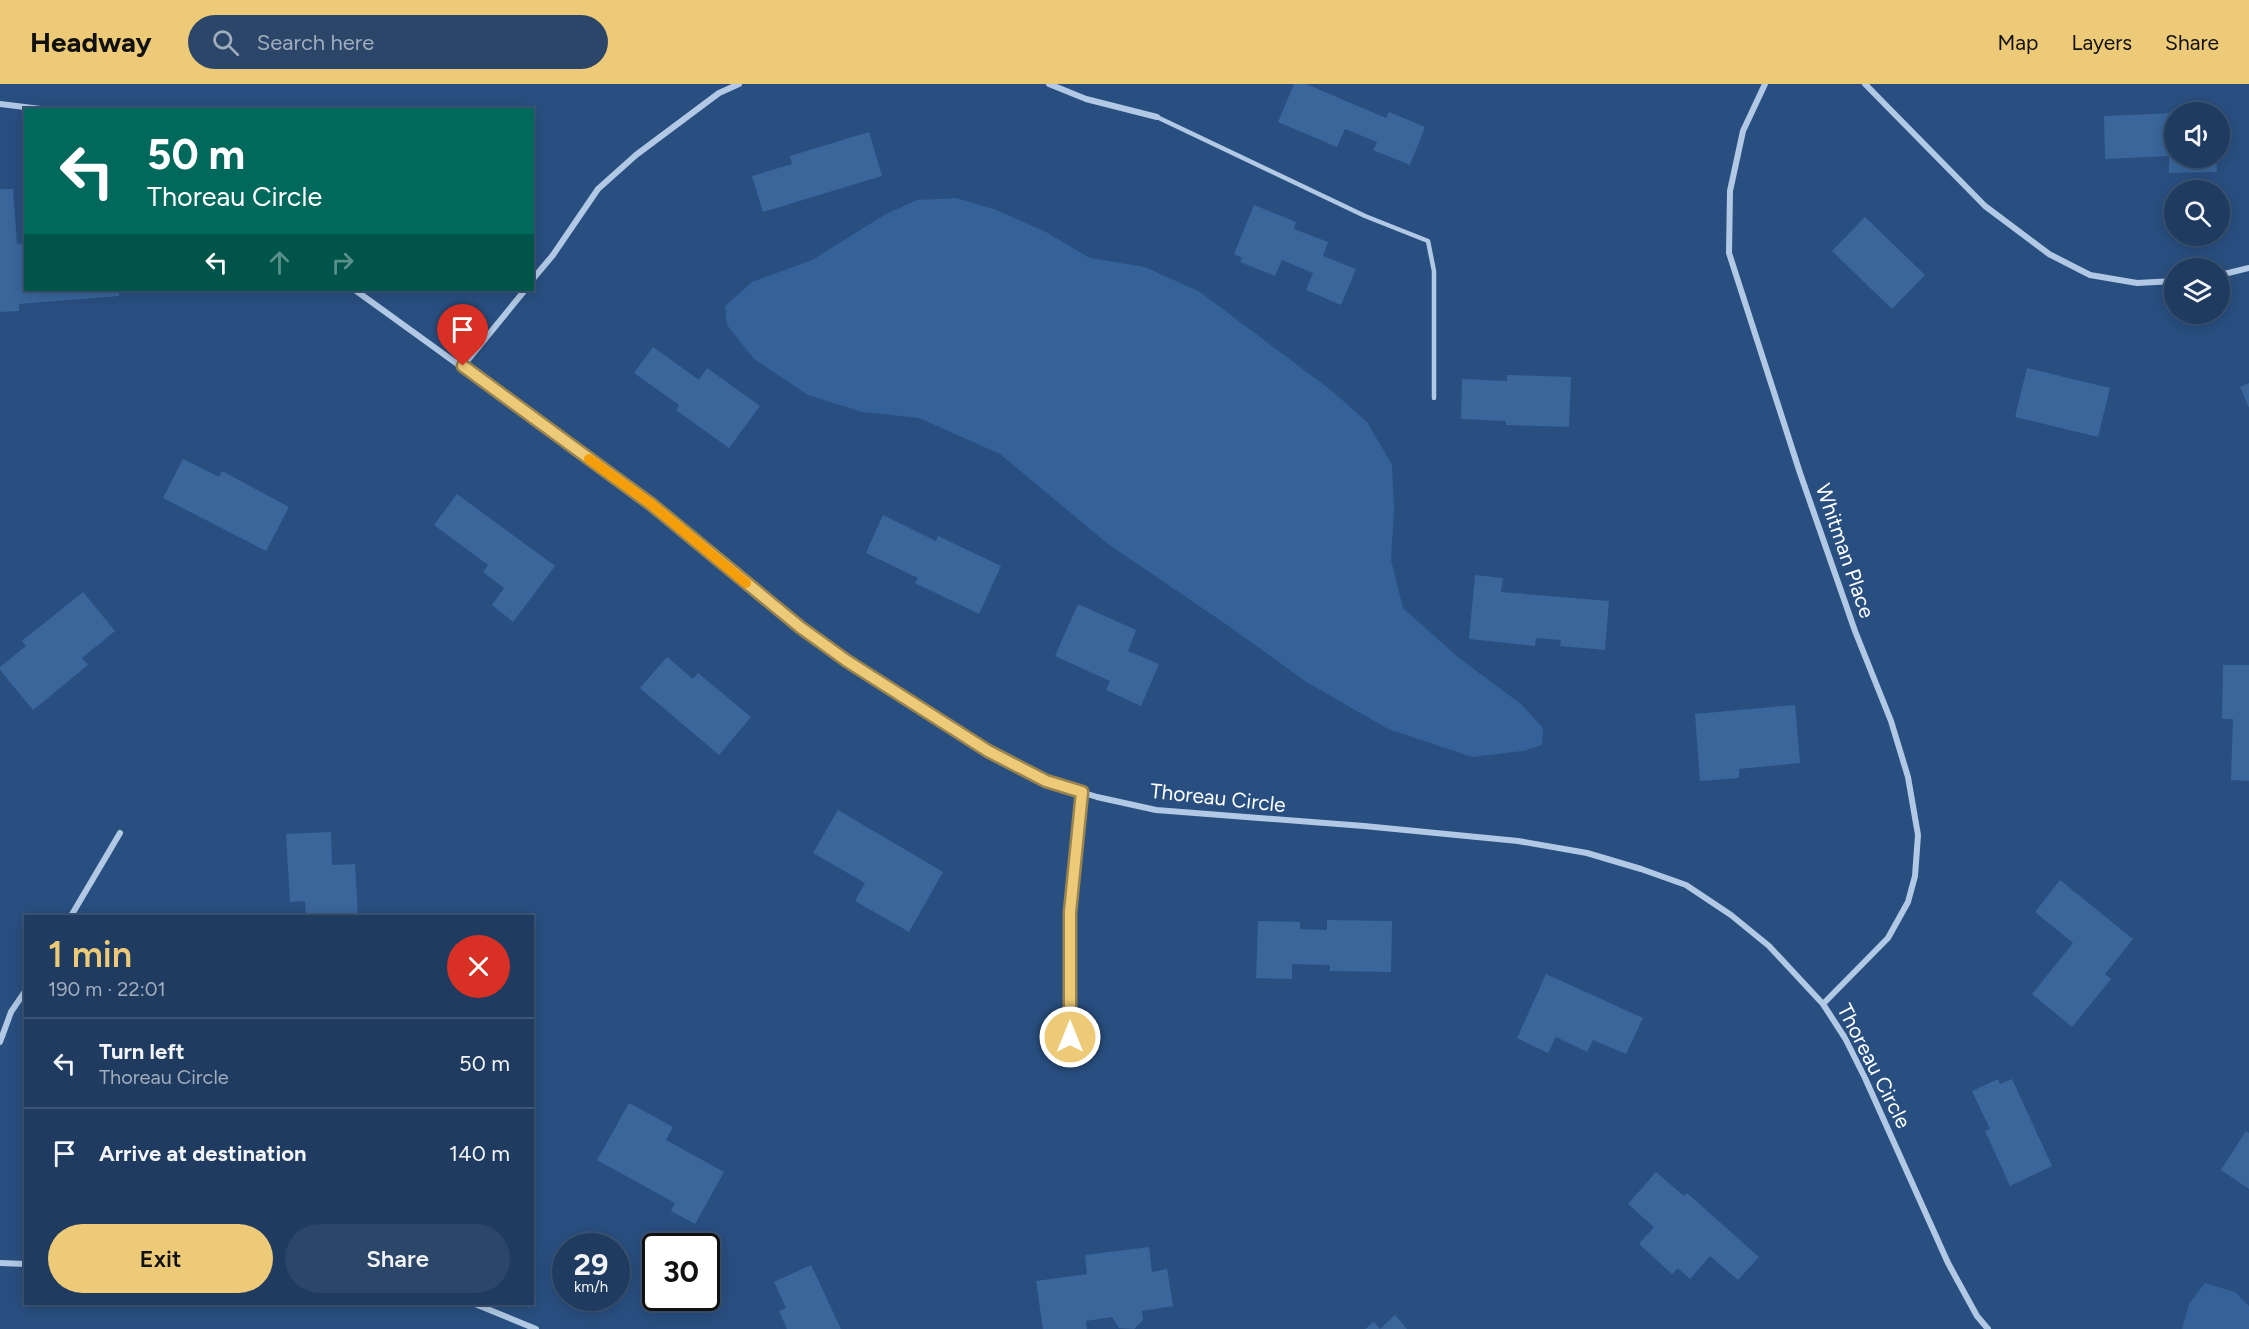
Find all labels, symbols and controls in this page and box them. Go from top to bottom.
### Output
search box [188,15,608,69]
text: Headway [30,25,152,59]
icon: search [209,26,242,59]
text: Search here [257,29,374,56]
text: Map [1998,30,2038,55]
text: Layers [2071,30,2132,55]
text: Share [2165,30,2219,55]
map controls [2164,102,2230,324]
button: sound [2164,102,2230,168]
text: 50 m [147,129,245,180]
icon: left [48,132,126,210]
text: Thoreau Circle [147,180,322,213]
button: search [2164,180,2230,246]
icon: left [200,246,233,279]
icon: ahead [263,246,296,279]
icon: right [326,246,359,279]
button: layers [2164,258,2230,324]
pin [437,304,488,366]
icon: arrive [446,313,479,346]
street label: Whitman Place [1811,480,1880,621]
street label: Thoreau Circle [1149,778,1287,817]
text: 1 min [48,933,132,976]
button: close [447,935,510,998]
text: 190 m · 22:01 [48,977,166,1001]
street label: Thoreau Circle [1832,999,1917,1132]
position arrow [1038,1005,1102,1069]
text: Turn left [99,1038,185,1065]
icon: left [48,1047,81,1080]
text: 50 m [459,1050,510,1077]
text: Thoreau Circle [99,1065,229,1089]
icon: arrive [48,1137,81,1170]
text: Arrive at destination [99,1140,307,1167]
text: 140 m [449,1140,510,1167]
button: Exit [48,1224,273,1293]
button: Share [285,1224,510,1293]
speed limit sign: 30 [642,1233,720,1311]
text: 29 [574,1246,608,1283]
text: km/h [574,1278,608,1296]

